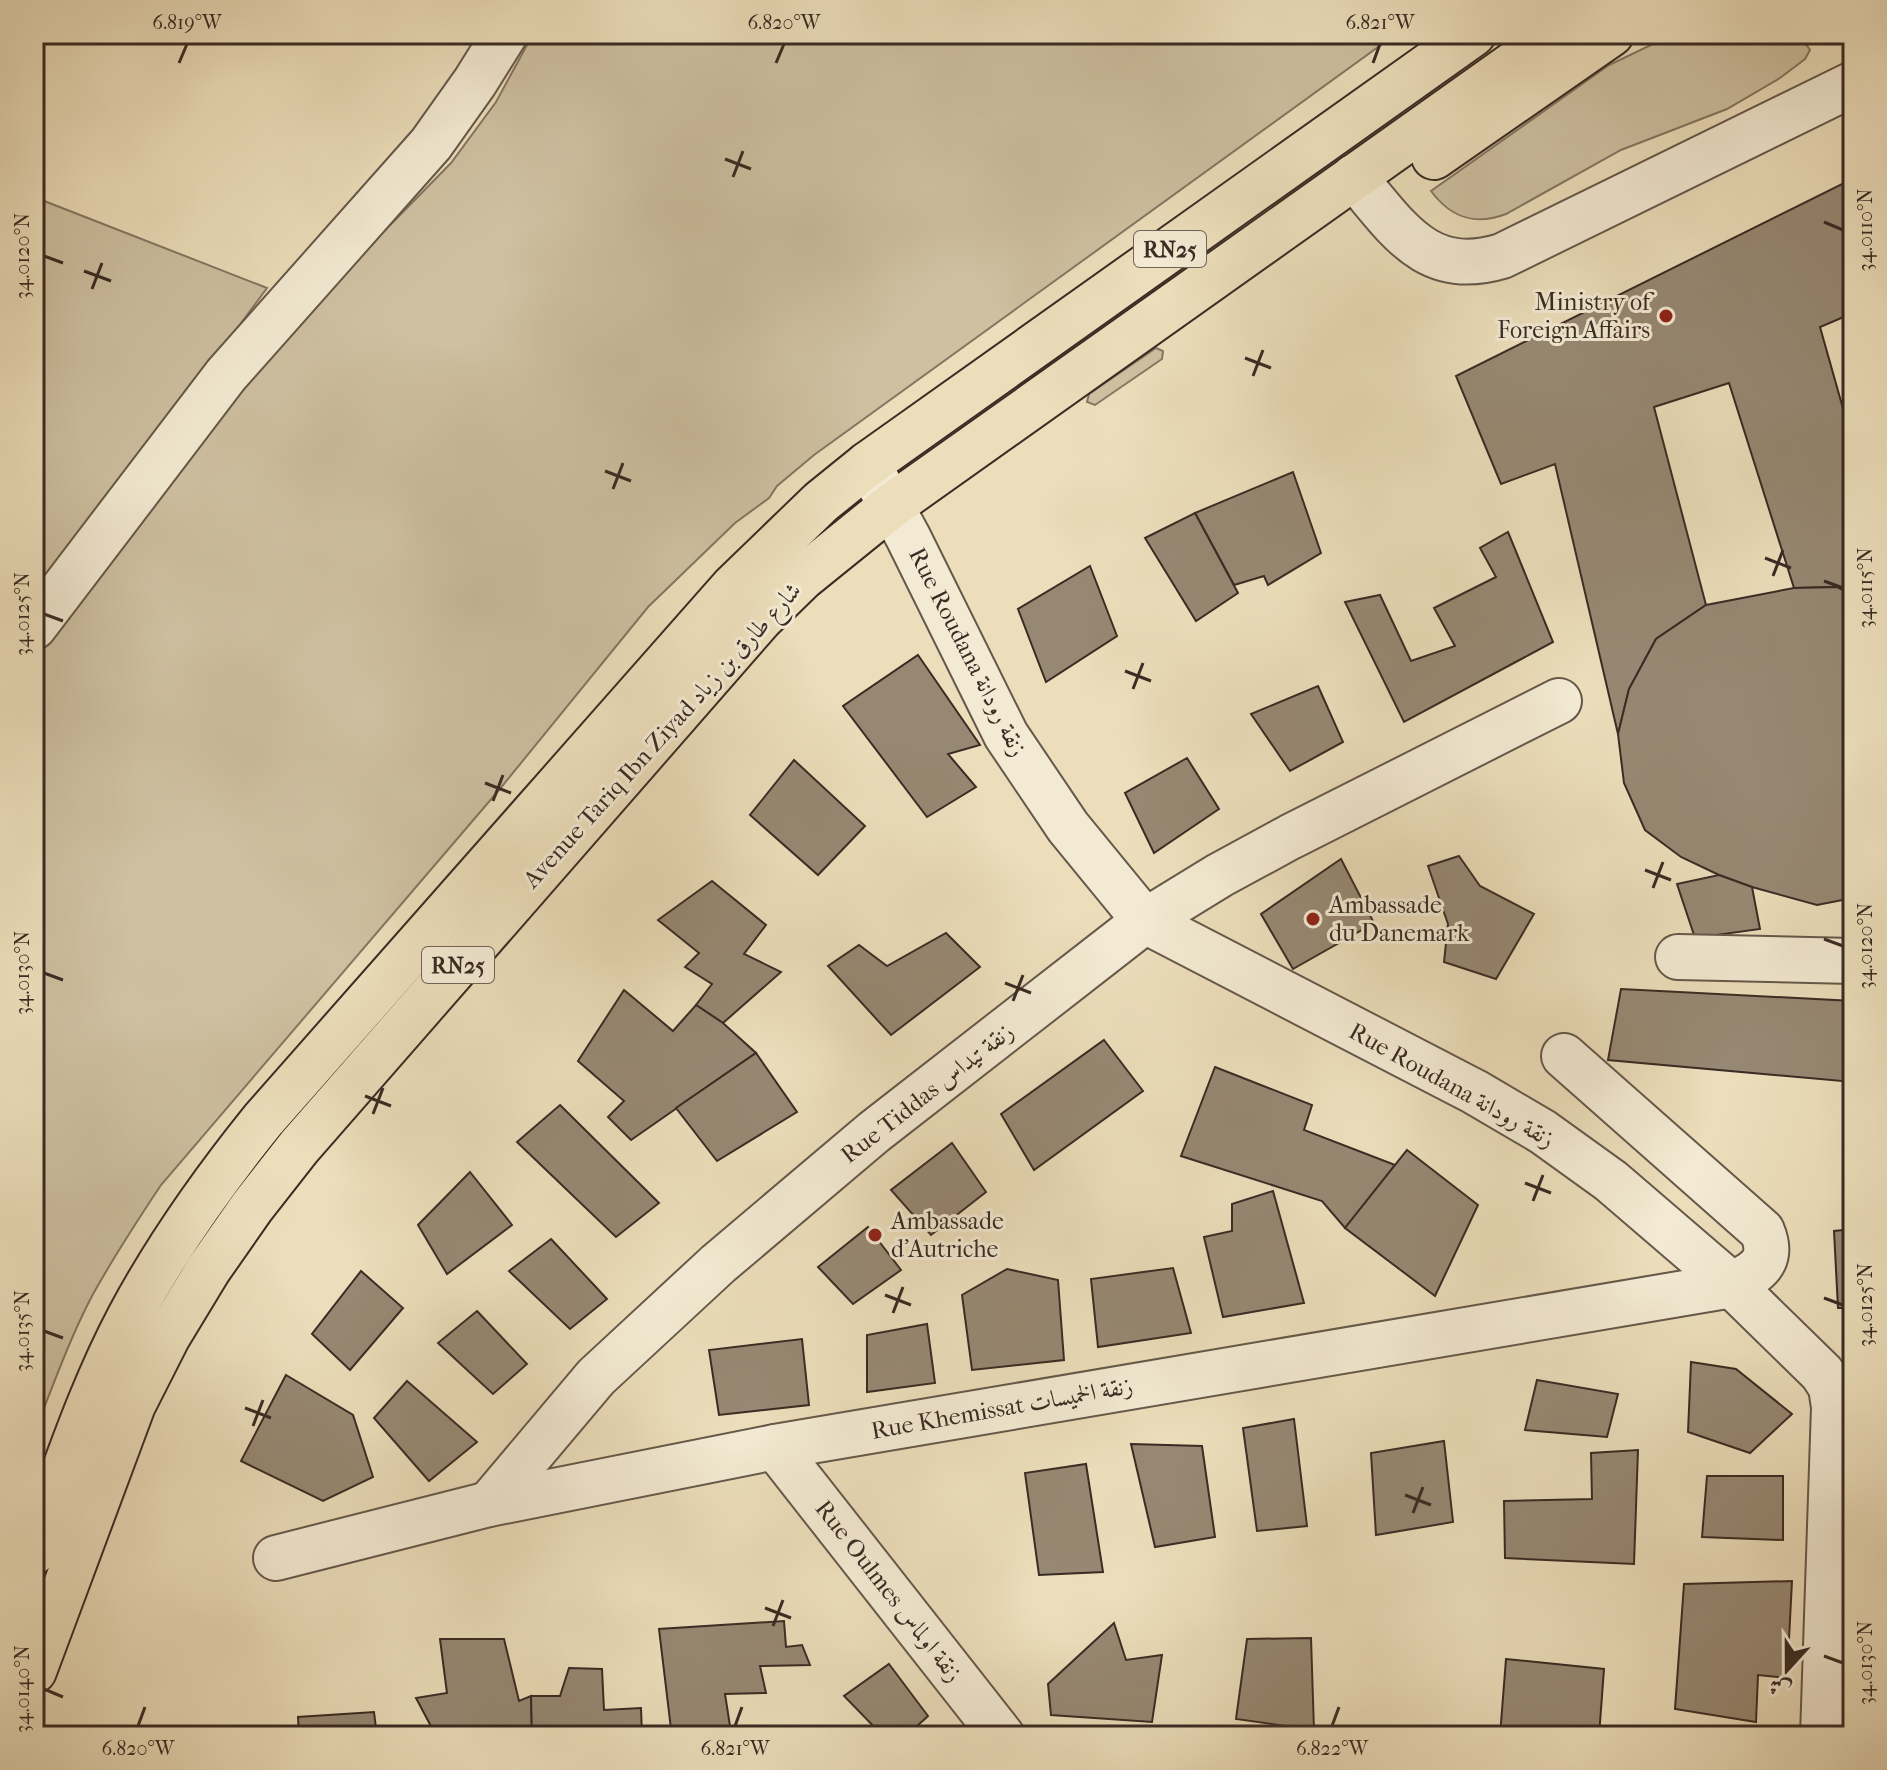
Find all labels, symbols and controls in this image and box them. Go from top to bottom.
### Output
text: 6.819°W [152,11,223,34]
text: 6.820°W [748,11,822,34]
text: 6.821°W [1345,11,1416,34]
text: 34.0110°N [1854,189,1877,271]
text: 34.0120°N [11,213,34,299]
road number: RN25 [1134,231,1206,267]
place label: Ministry of Foreign Affairs [1497,288,1655,344]
marker: Ministry of Foreign Affairs [1657,307,1675,325]
street label: Rue Roudana زنقة رودانة [903,543,1033,761]
text: 34.0115°N [1854,548,1877,628]
text: 34.0125°N [11,572,34,656]
street label: Avenue Tariq Ibn Ziyad شارع طارق بن زياد [517,576,811,898]
place label: Ambassade du Danemark [1328,891,1470,947]
text: 34.0120°N [1854,903,1877,989]
marker: Ambassade du Danemark [1304,910,1322,928]
text: 34.0130°N [11,931,34,1015]
road number: RN25 [422,947,494,983]
street label: Rue Tiddas زنقة تيداس [835,1017,1019,1169]
street label: Rue Roudana زنقة رودانة [1344,1017,1560,1153]
place label: Ambassade d'Autriche [890,1207,1004,1263]
marker: Ambassade d'Autriche [866,1226,884,1244]
text: 34.0125°N [1854,1263,1877,1347]
text: 34.0135°N [11,1290,34,1372]
street label: Rue Khemissat زنقة الخميسات [869,1371,1135,1445]
street label: Rue Oulmes زنقة اولماس [809,1495,969,1687]
text: 34.0130°N [1854,1621,1877,1705]
north arrow [1747,1630,1827,1710]
text: 34.0140°N [11,1645,34,1733]
text: ش [1765,1672,1795,1704]
text: 6.820°W [102,1737,176,1760]
text: 6.821°W [700,1737,771,1760]
text: 6.822°W [1296,1737,1369,1760]

